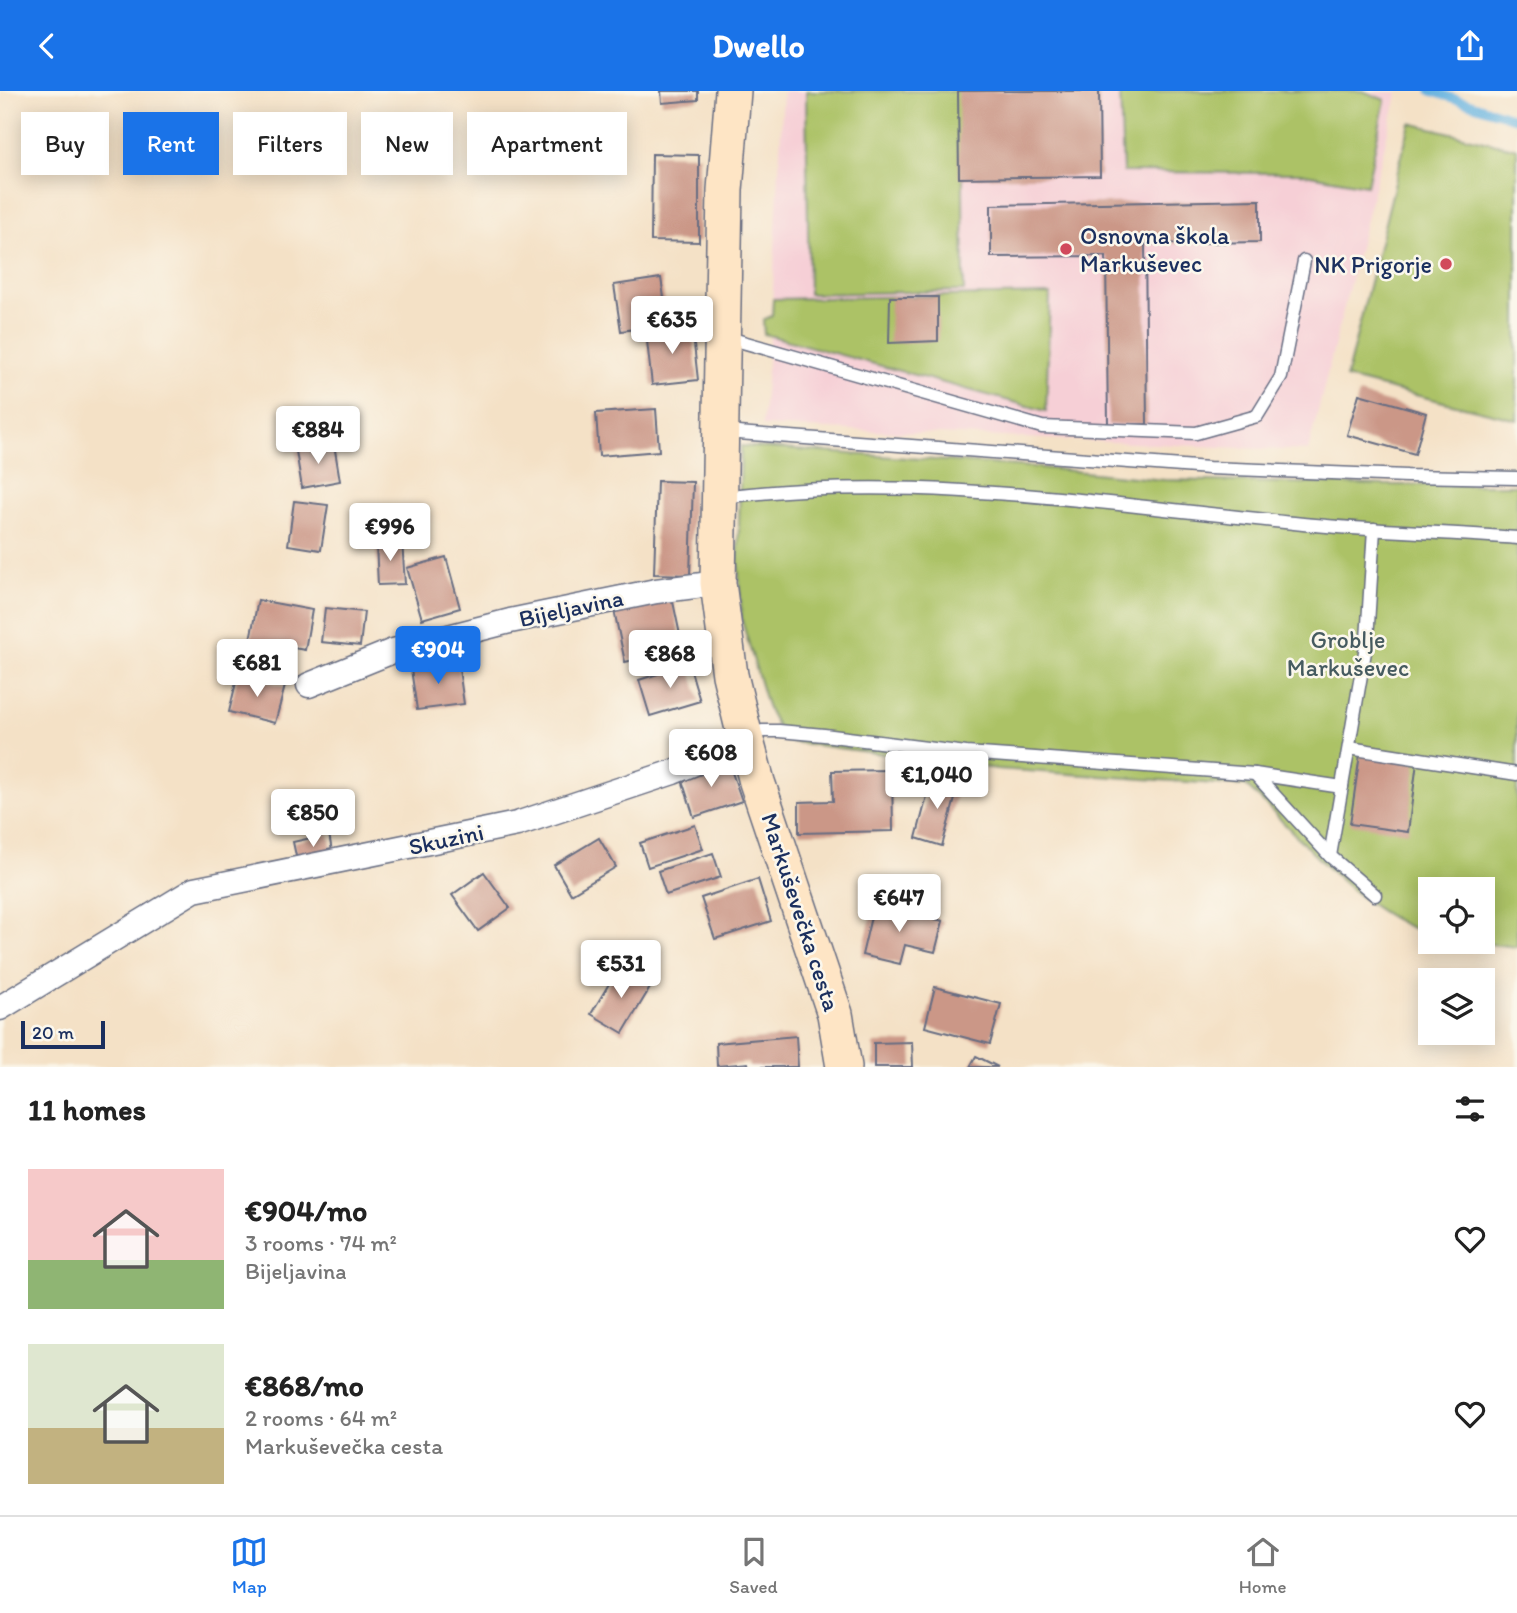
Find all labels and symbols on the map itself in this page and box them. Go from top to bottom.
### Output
place label: Osnovna škola Markuševec [1080,221,1230,278]
marker: Osnovna škola Markuševec [1058,241,1074,257]
place label: NK Prigorje [1314,250,1432,279]
marker: NK Prigorje [1438,256,1454,272]
pin: €635 [631,296,713,356]
pin: €884 [277,407,359,466]
pin: €996 [349,503,431,563]
street label: Bijeljavina [516,583,626,633]
park label: Groblje Markuševec [1287,625,1409,682]
pin: €904 [397,627,479,686]
pin: €868 [629,631,711,690]
pin: €681 [216,639,298,699]
pin: €608 [670,729,752,789]
pin: €1,040 [880,751,994,811]
pin: €850 [272,789,354,849]
street label: Markuševečka cesta [755,809,847,1015]
street label: Skuzini [406,817,486,861]
pin: €647 [858,875,940,934]
pin: €531 [580,941,662,1000]
scale bar [21,1018,105,1050]

